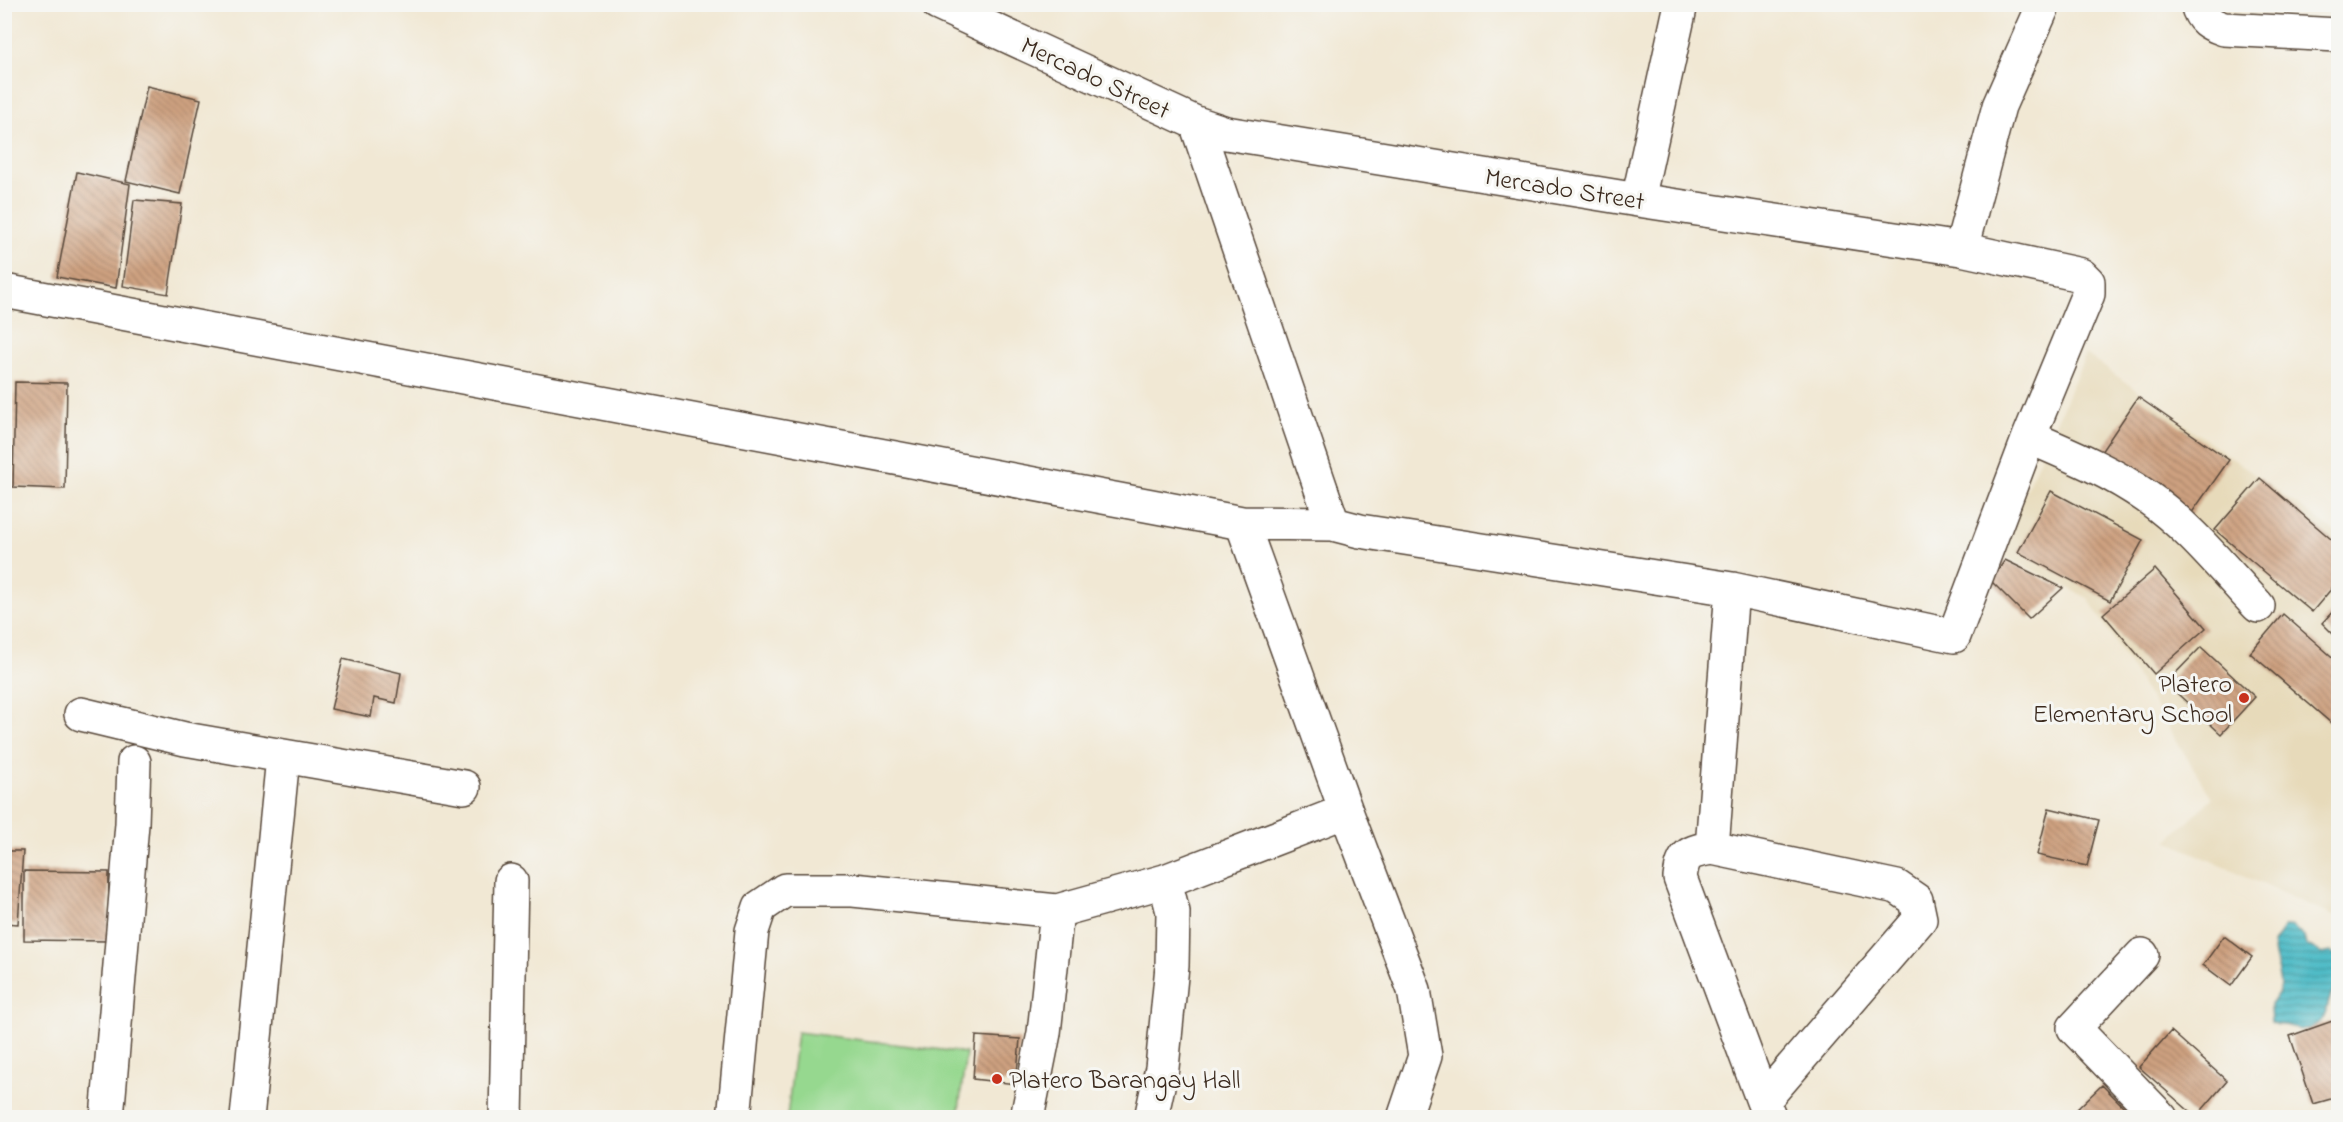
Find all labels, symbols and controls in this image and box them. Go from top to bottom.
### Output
street label: Mercado Street [1014,28,1176,131]
street label: Mercado Street [1482,160,1647,222]
place label: Platero Elementary School [2033,667,2232,735]
marker: Platero Elementary School [2237,691,2251,705]
place label: Platero Barangay Hall [1009,1063,1240,1101]
marker: Platero Barangay Hall [990,1072,1004,1086]

